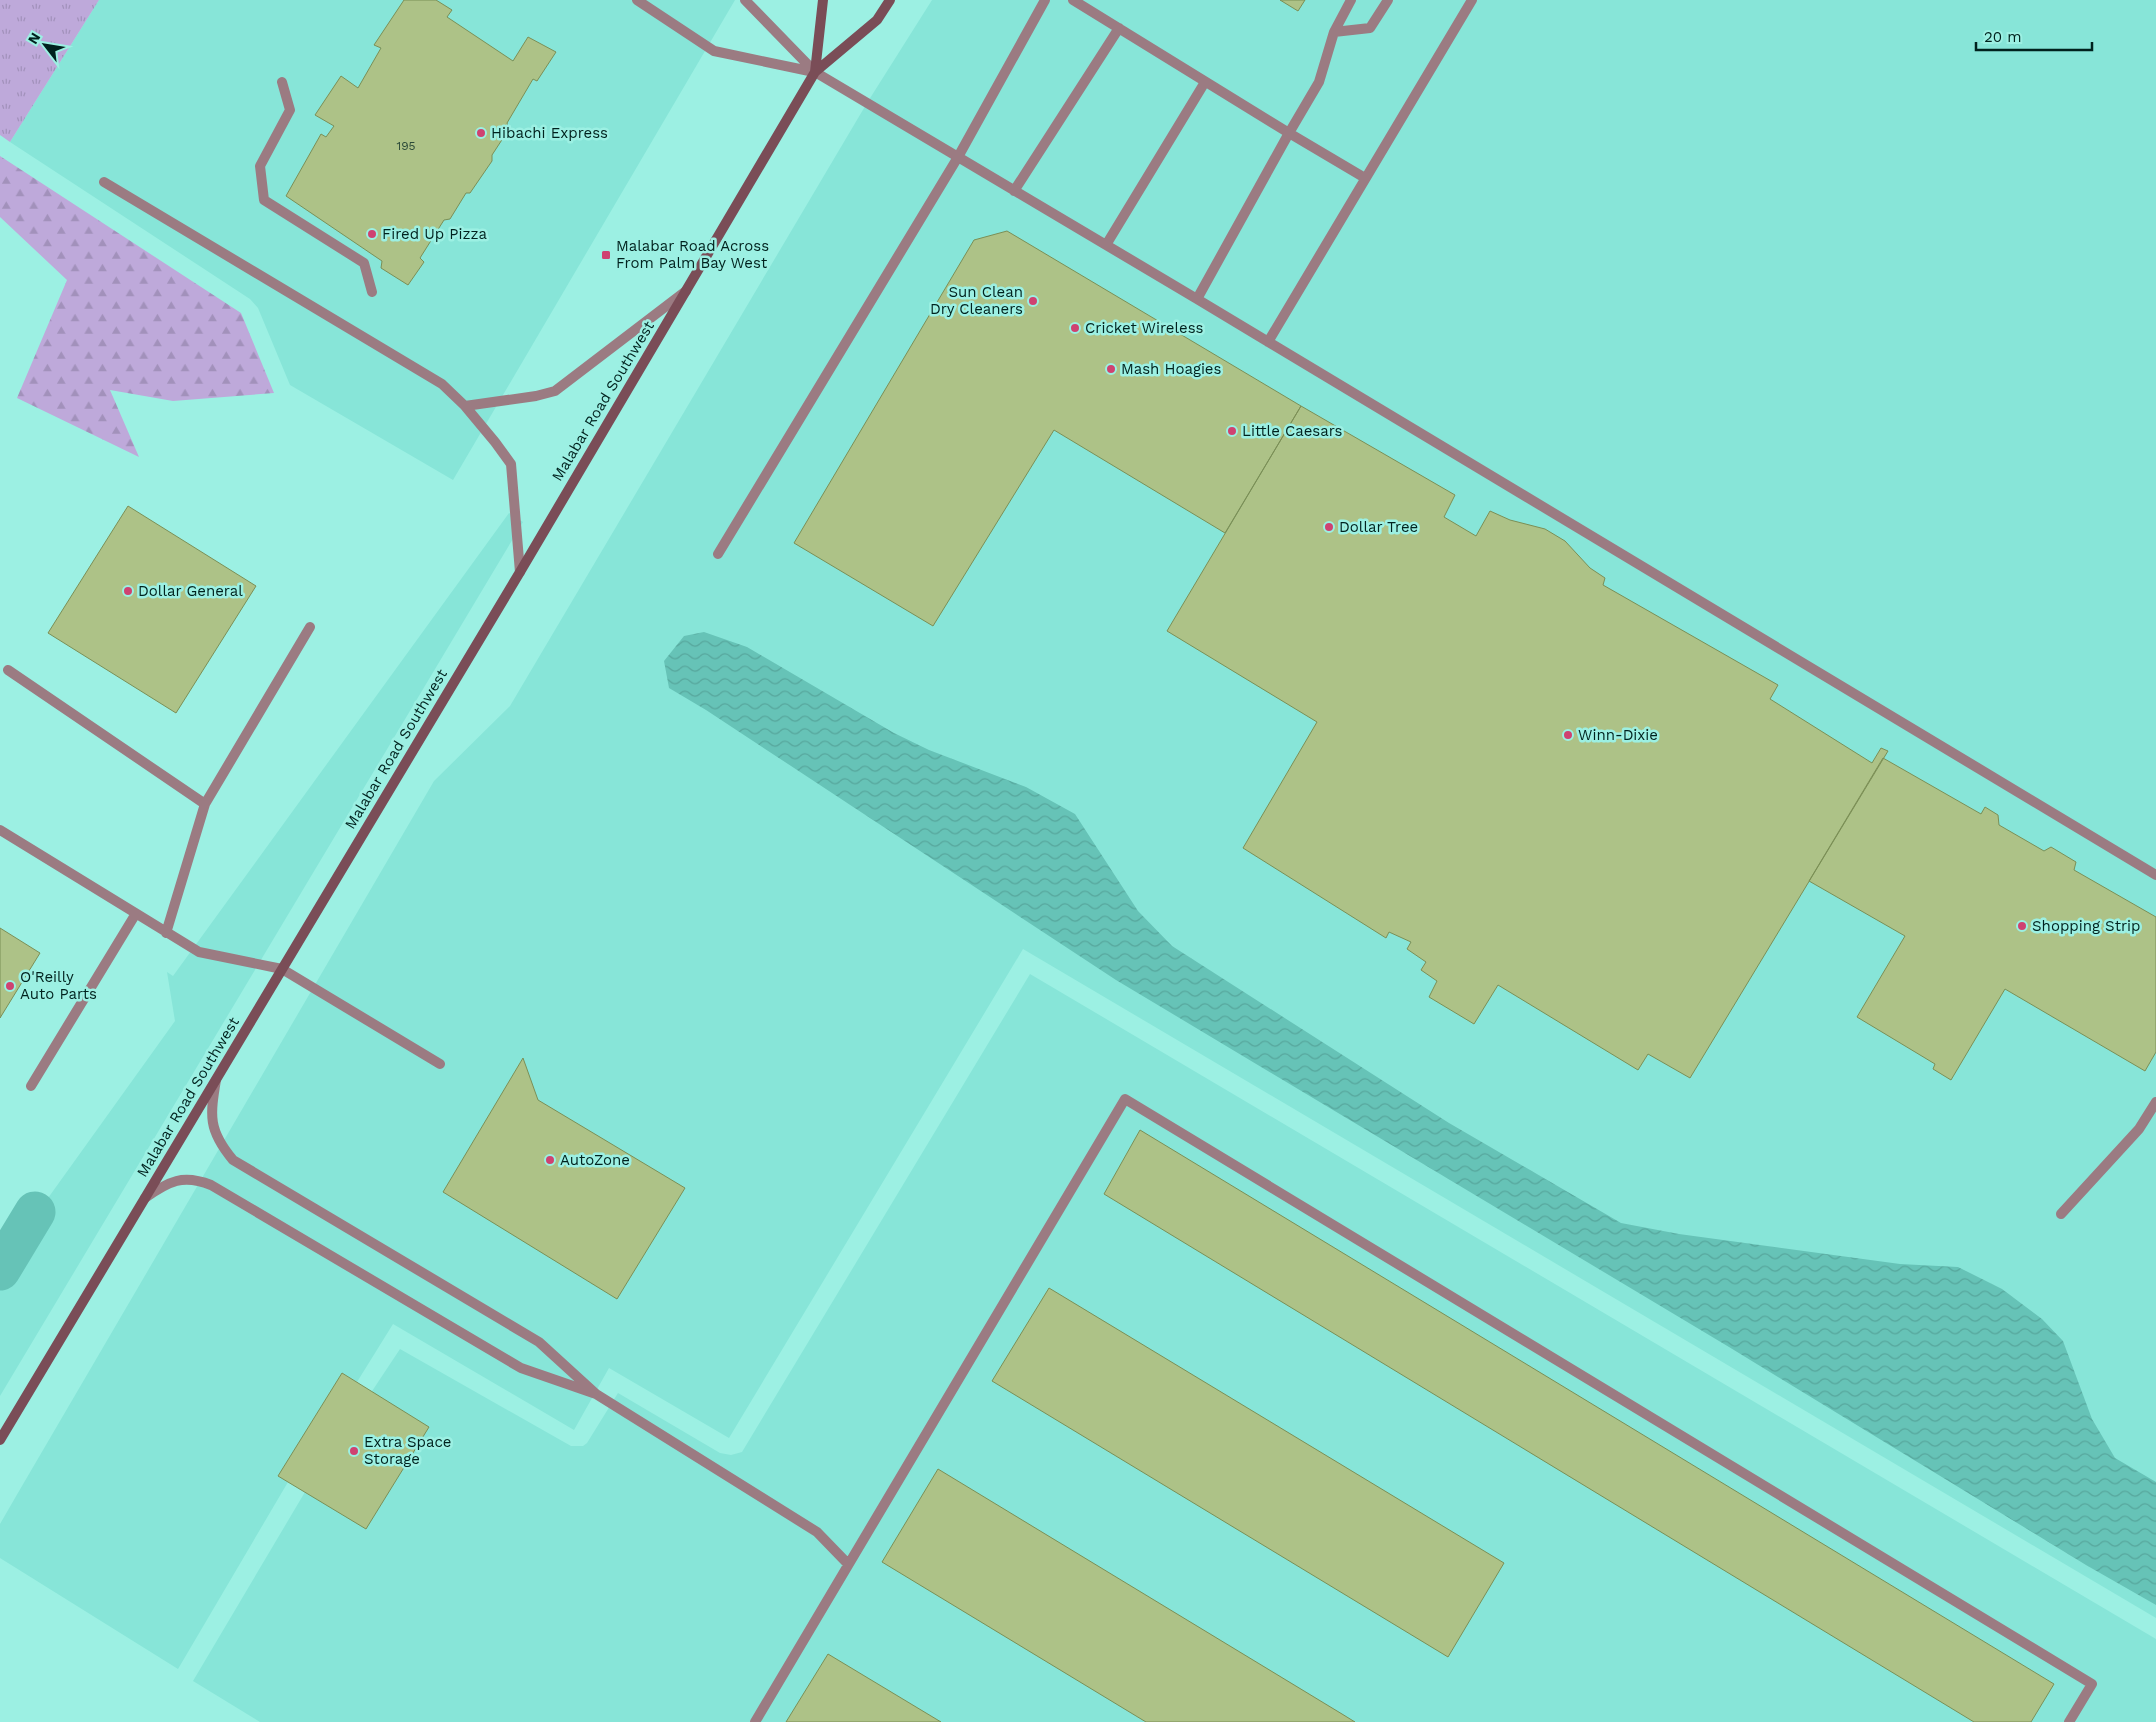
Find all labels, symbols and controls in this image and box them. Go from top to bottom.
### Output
north arrow [20,20,70,70]
scale bar [1976,20,2092,52]
text: 20 m [1984,28,2022,46]
text: N [24,30,43,47]
place label: Hibachi Express [491,124,608,142]
marker: Hibachi Express [475,127,487,139]
house number: 195 [396,139,416,153]
place label: Fired Up Pizza [382,225,487,243]
marker: Fired Up Pizza [366,228,378,240]
place label: Malabar Road Across From Palm Bay West [616,237,769,272]
marker: Malabar Road Across From Palm Bay West [600,249,612,261]
place label: Sun Clean Dry Cleaners [930,283,1023,318]
marker: Sun Clean Dry Cleaners [1027,295,1039,307]
street label: Malabar Road Southwest [548,317,658,484]
place label: Cricket Wireless [1085,319,1204,337]
marker: Cricket Wireless [1069,322,1081,334]
place label: Mash Hoagies [1121,360,1222,378]
marker: Mash Hoagies [1105,363,1117,375]
place label: Little Caesars [1242,422,1343,440]
marker: Little Caesars [1226,425,1238,437]
place label: Dollar Tree [1339,518,1418,536]
marker: Dollar Tree [1323,521,1335,533]
place label: Dollar General [138,582,243,600]
marker: Dollar General [122,585,134,597]
street label: Malabar Road Southwest [341,665,451,832]
place label: Winn-Dixie [1578,726,1658,744]
marker: Winn-Dixie [1562,729,1574,741]
place label: Shopping Strip [2032,917,2141,935]
marker: Shopping Strip [2016,920,2028,932]
place label: O'Reilly Auto Parts [20,968,97,1003]
marker: O'Reilly Auto Parts [4,980,16,992]
street label: Malabar Road Southwest [133,1013,243,1180]
place label: AutoZone [560,1151,630,1169]
marker: AutoZone [544,1154,556,1166]
place label: Extra Space Storage [364,1433,452,1468]
marker: Extra Space Storage [348,1445,360,1457]

